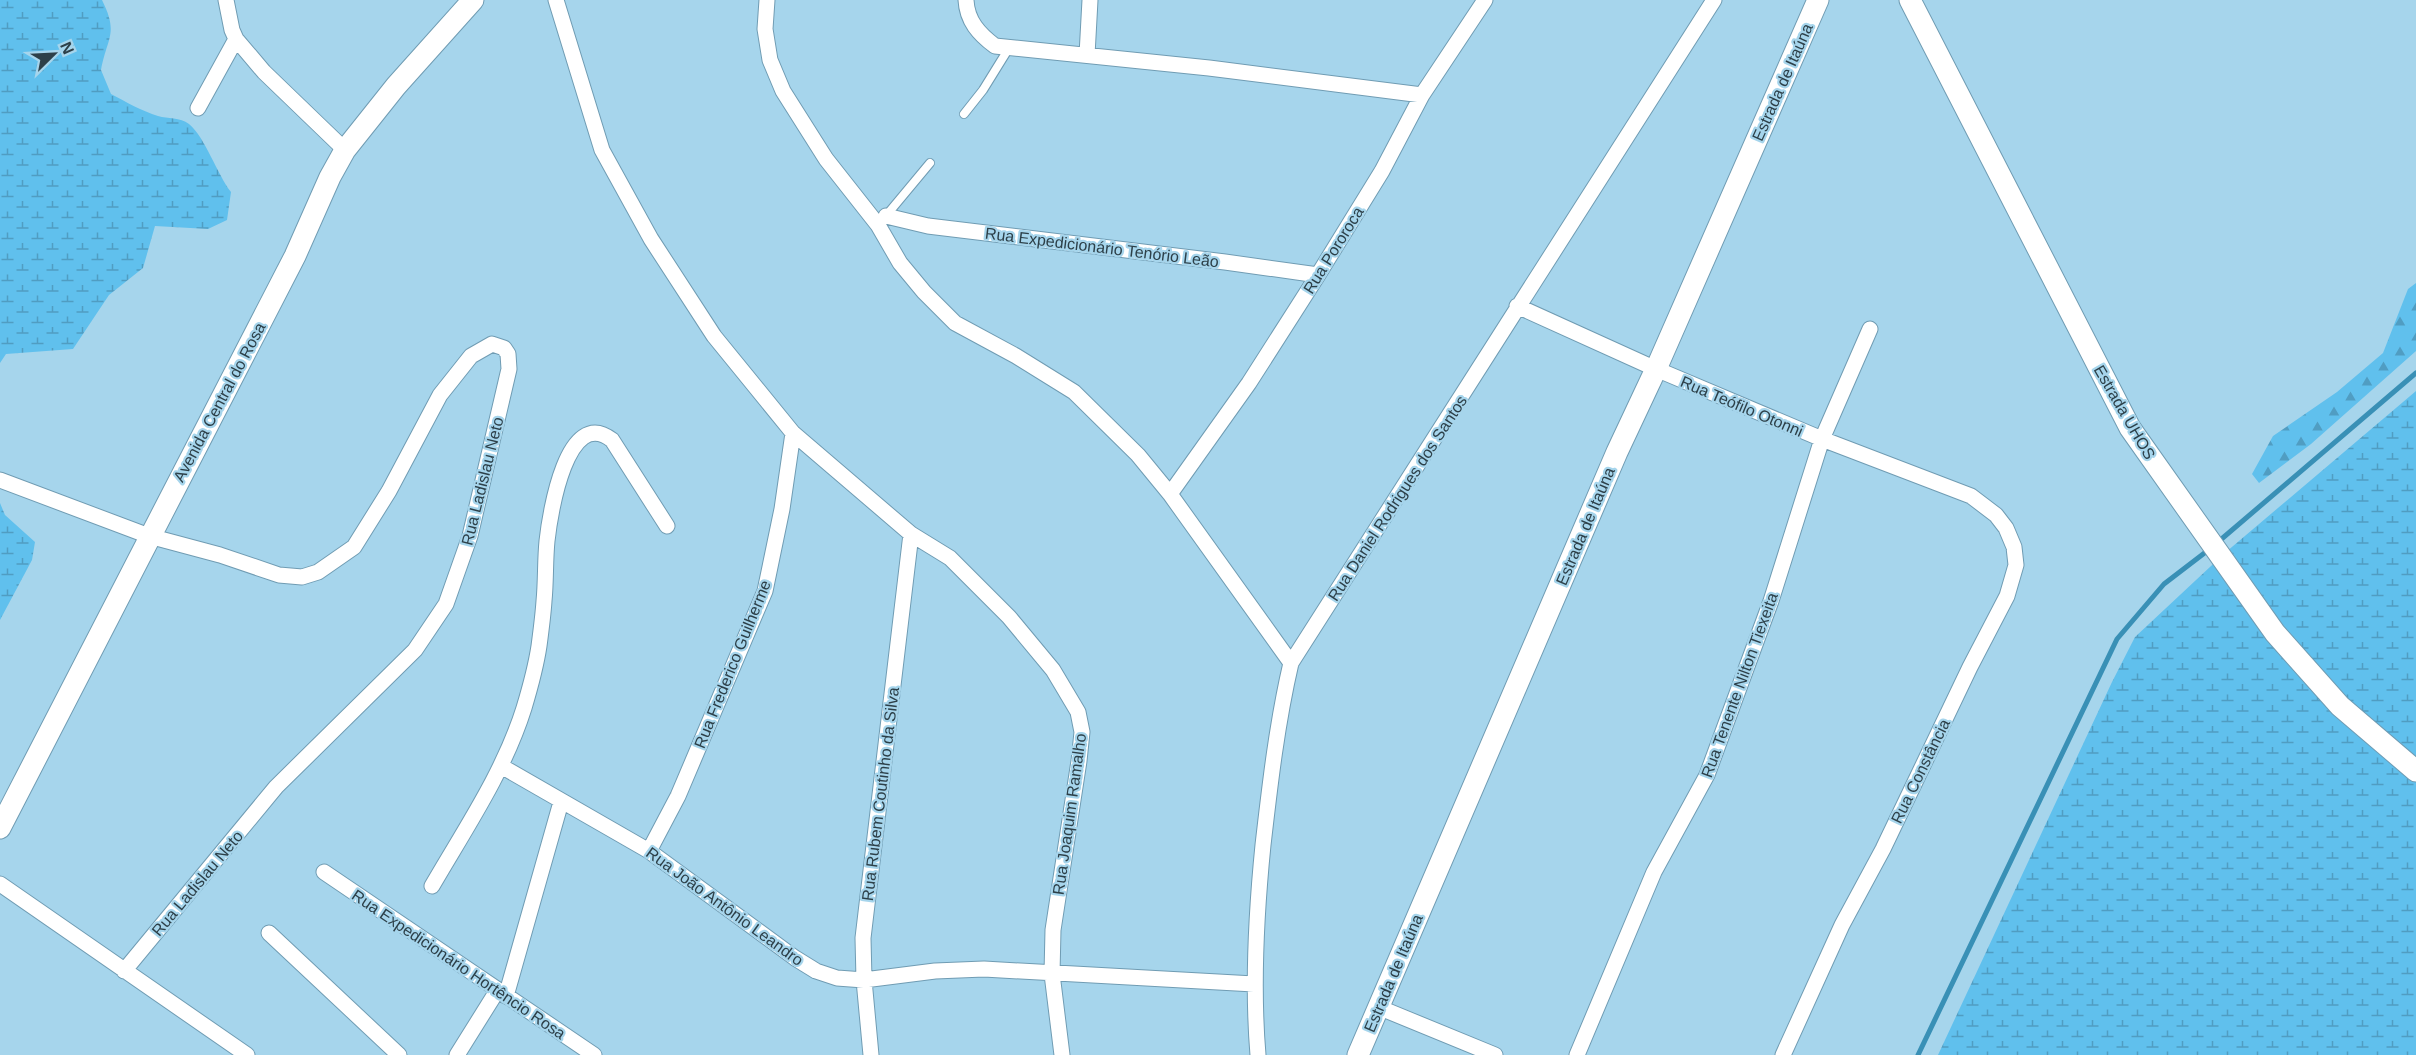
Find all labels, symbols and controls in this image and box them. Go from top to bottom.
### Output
street label: Estrada de Itaúna [1749,21,1816,143]
north arrow [24,24,84,84]
text: N [57,39,77,57]
street label: Rua Pororoca [1300,204,1367,297]
street label: Rua Expedicionário Tenório Leão [984,225,1220,270]
street label: Avenida Central do Rosa [170,320,269,485]
street label: Estrada UHOS [2091,362,2158,462]
street label: Rua Teófilo Otonni [1678,373,1806,440]
street label: Rua Daniel Rodrigues dos Santos [1325,393,1470,604]
street label: Rua Ladislau Neto [458,415,507,547]
street label: Estrada de Itaúna [1553,465,1618,588]
street label: Rua Frederico Guilherme [691,578,774,751]
street label: Rua Tenente Nilton Tiexeita [1698,590,1781,780]
street label: Rua Rubem Coutinho da Silva [859,686,902,902]
street label: Rua Constância [1888,716,1953,826]
street label: Rua Joaquim Ramalho [1050,732,1089,896]
street label: Rua Ladislau Neto [149,827,246,939]
street label: Rua João Antônio Leandro [643,844,806,969]
street label: Rua Expedicionário Hortêncio Rosa [349,886,569,1042]
street label: Estrada de Itaúna [1361,912,1426,1035]

